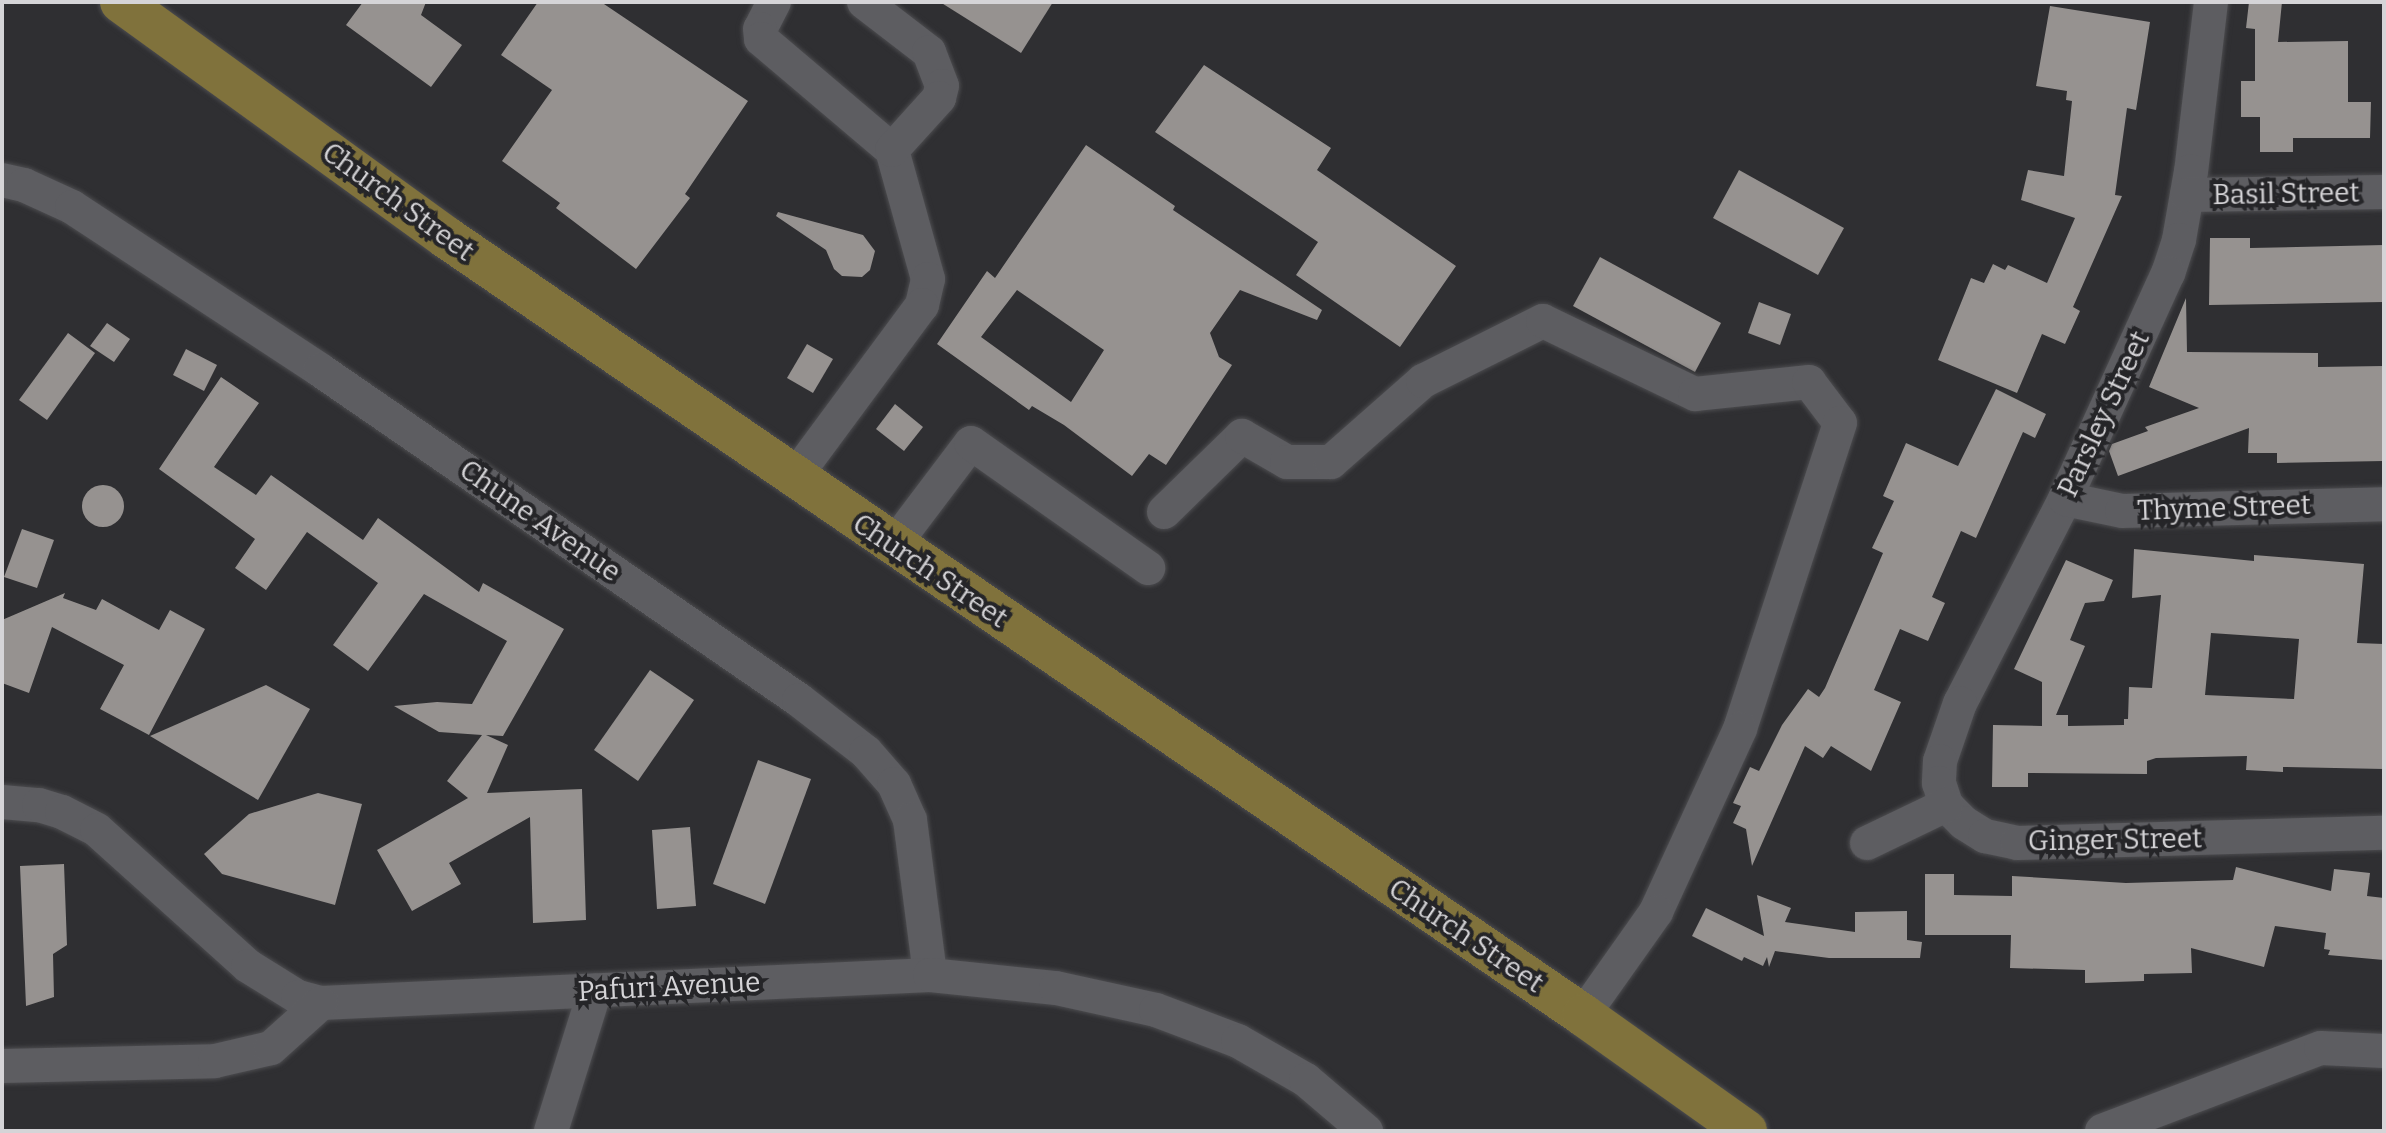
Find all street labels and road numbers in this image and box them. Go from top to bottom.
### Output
street label: Church Street [315,136,481,268]
street label: Basil Street [2212,176,2360,212]
street label: Parsley Street [2051,326,2157,502]
street label: Chune Avenue [453,453,627,589]
street label: Thyme Street [2136,488,2312,528]
street label: Church Street [846,507,1014,635]
street label: Ginger Street [2028,822,2202,858]
street label: Church Street [1382,872,1550,1000]
street label: Pafuri Avenue [577,965,761,1009]

